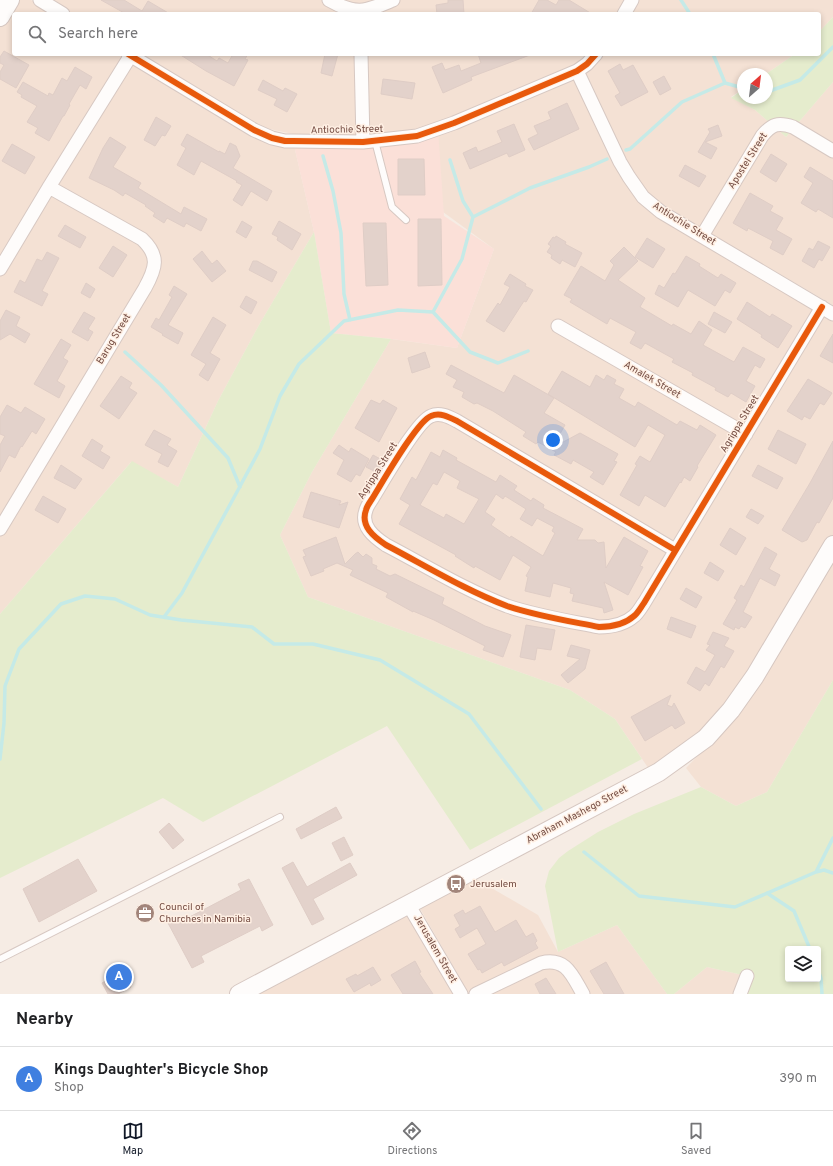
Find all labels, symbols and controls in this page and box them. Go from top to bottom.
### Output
search box [12,12,821,56]
icon: search [26,23,48,45]
text: Search here [58,25,138,44]
north arrow [737,68,773,104]
street label: Antiochie Street [311,123,384,137]
street label: Apostel Street [725,130,771,192]
street label: Antiochie Street [650,199,718,249]
street label: Barug Street [94,311,134,367]
street label: Amalek Street [621,358,683,402]
street label: Agrippa Street [718,392,762,455]
your location [543,430,563,450]
street label: Agrippa Street [355,440,401,502]
street label: Abraham Mashego Street [524,783,630,847]
bus stop icon: Jerusalem [445,873,467,895]
place label: Jerusalem [470,878,517,891]
place label: Council of Churches in Namibia [159,901,251,926]
office icon: Council of Churches in Namibia [134,902,156,924]
street label: Jerusalem Street [410,913,460,986]
map controls [785,946,821,982]
button: layers [785,946,821,982]
pin: A [106,962,132,992]
text: Nearby [16,1009,73,1031]
text: Kings Daughter's Bicycle Shop [54,1061,268,1080]
text: A [24,1071,34,1087]
text: 390 m [779,1071,817,1087]
text: Shop [54,1080,84,1096]
tab: Map [122,1120,144,1158]
tab: Directions [387,1120,437,1158]
tab: Saved [681,1120,711,1158]

